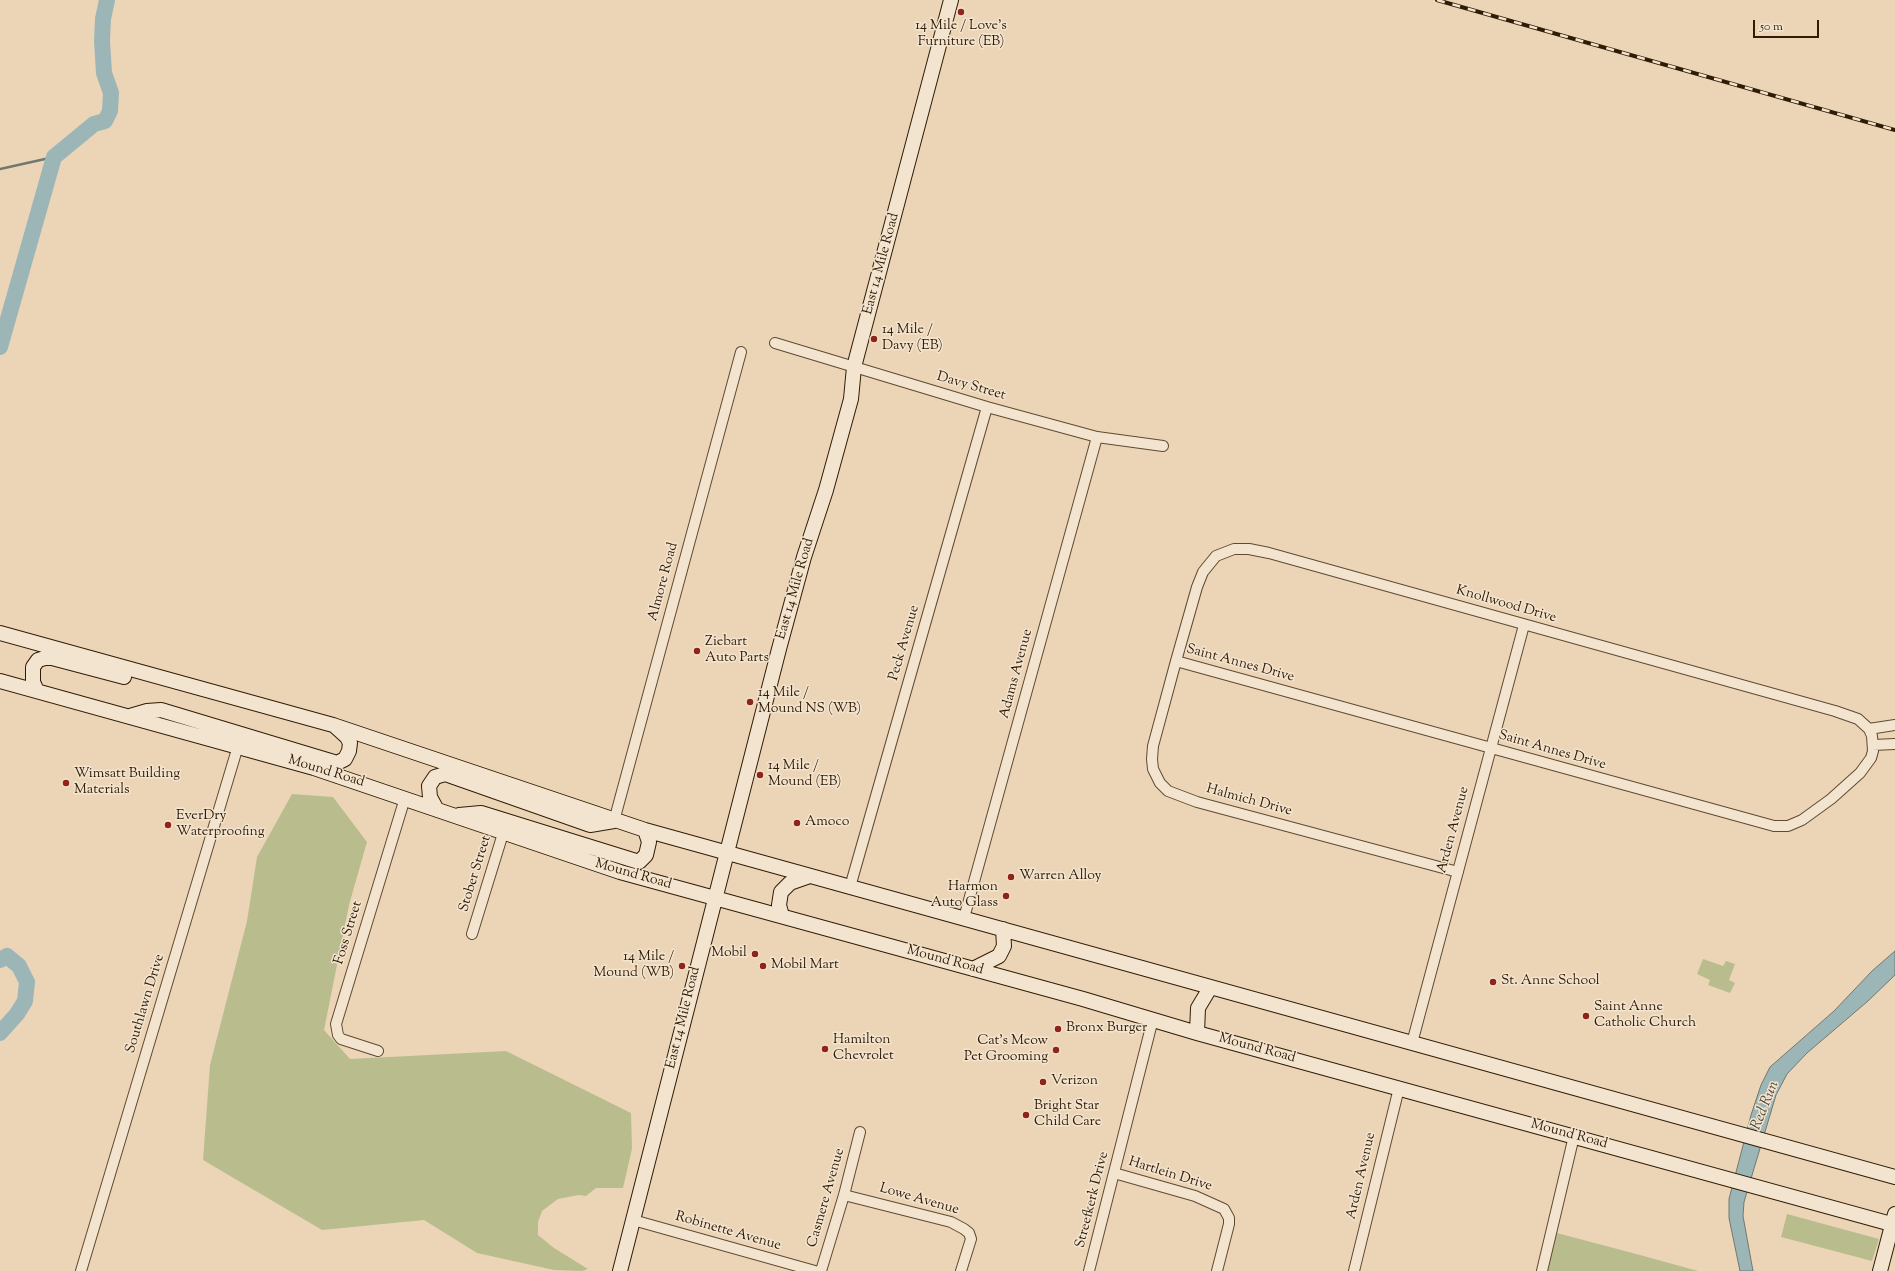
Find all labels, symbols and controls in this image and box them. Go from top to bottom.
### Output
marker: 14 Mile / Love's Furniture (EB) [956,7,966,17]
scale bar [1755,12,1821,38]
text: 50 m [1760,18,1783,36]
place label: 14 Mile / Love's Furniture (EB) [915,19,1007,52]
street label: East 14 Mile Road [860,211,904,317]
place label: 14 Mile / Davy (EB) [882,323,943,356]
marker: 14 Mile / Davy (EB) [869,334,879,344]
street label: Davy Street [935,369,1007,405]
street label: East 14 Mile Road [774,536,818,642]
street label: Almore Road [645,541,683,623]
street label: Knollwood Drive [1454,583,1558,627]
street label: Peck Avenue [886,603,924,683]
street label: Adams Avenue [997,627,1037,721]
place label: Ziebart Auto Parts [705,635,769,668]
street label: Saint Annes Drive [1184,642,1296,686]
marker: Ziebart Auto Parts [692,646,702,656]
place label: 14 Mile / Mound NS (WB) [758,686,861,718]
marker: 14 Mile / Mound NS (WB) [745,697,755,707]
street label: Saint Annes Drive [1496,728,1608,774]
street label: Mound Road [286,752,366,792]
place label: 14 Mile / Mound (EB) [768,759,841,792]
place label: Wimsatt Building Materials [74,767,180,800]
marker: 14 Mile / Mound (EB) [755,770,765,780]
marker: Wimsatt Building Materials [61,778,71,788]
street label: Halmich Drive [1204,781,1294,821]
street label: Arden Avenue [1434,785,1474,875]
place label: EverDry Waterproofing [176,809,265,842]
place label: Amoco [805,815,849,831]
marker: Amoco [792,818,802,828]
marker: EverDry Waterproofing [163,820,173,830]
street label: Stober Street [456,834,496,914]
street label: Mound Road [593,856,673,894]
place label: Warren Alloy [1019,869,1102,885]
marker: Warren Alloy [1006,872,1016,882]
place label: Harmon Auto Glass [931,880,998,912]
marker: Harmon Auto Glass [1001,891,1011,901]
street label: Foss Street [331,899,367,967]
street label: Mound Road [905,943,985,979]
place label: Mobil [711,946,747,962]
marker: Mobil [750,949,760,959]
place label: 14 Mile / Mound (WB) [594,950,674,982]
street label: Southlawn Drive [123,952,169,1056]
place label: Mobil Mart [771,958,839,974]
marker: 14 Mile / Mound (WB) [677,961,687,971]
marker: Mobil Mart [758,961,768,971]
street label: East 14 Mile Road [663,965,705,1071]
place label: St. Anne School [1501,974,1600,990]
marker: St. Anne School [1488,977,1498,987]
place label: Saint Anne Catholic Church [1594,1000,1696,1032]
marker: Saint Anne Catholic Church [1581,1011,1591,1021]
place label: Bronx Burger [1066,1021,1147,1037]
marker: Bronx Burger [1053,1024,1063,1034]
street label: Mound Road [1217,1031,1297,1067]
place label: Hamilton Chevrolet [833,1033,894,1066]
place label: Cat's Meow Pet Grooming [964,1034,1048,1066]
marker: Hamilton Chevrolet [820,1044,830,1054]
marker: Cat's Meow Pet Grooming [1051,1045,1061,1055]
place label: Verizon [1051,1074,1098,1090]
marker: Verizon [1038,1077,1048,1087]
water label: Red Run [1748,1079,1784,1133]
place label: Bright Star Child Care [1034,1099,1101,1132]
marker: Bright Star Child Care [1021,1110,1031,1120]
street label: Mound Road [1529,1117,1609,1153]
street label: Arden Avenue [1344,1131,1380,1221]
street label: Casmere Avenue [805,1146,849,1250]
street label: Streefkerk Drive [1073,1150,1113,1250]
street label: Hartlein Drive [1126,1154,1214,1196]
street label: Lowe Avenue [877,1181,961,1219]
street label: Robinette Avenue [673,1209,783,1255]

